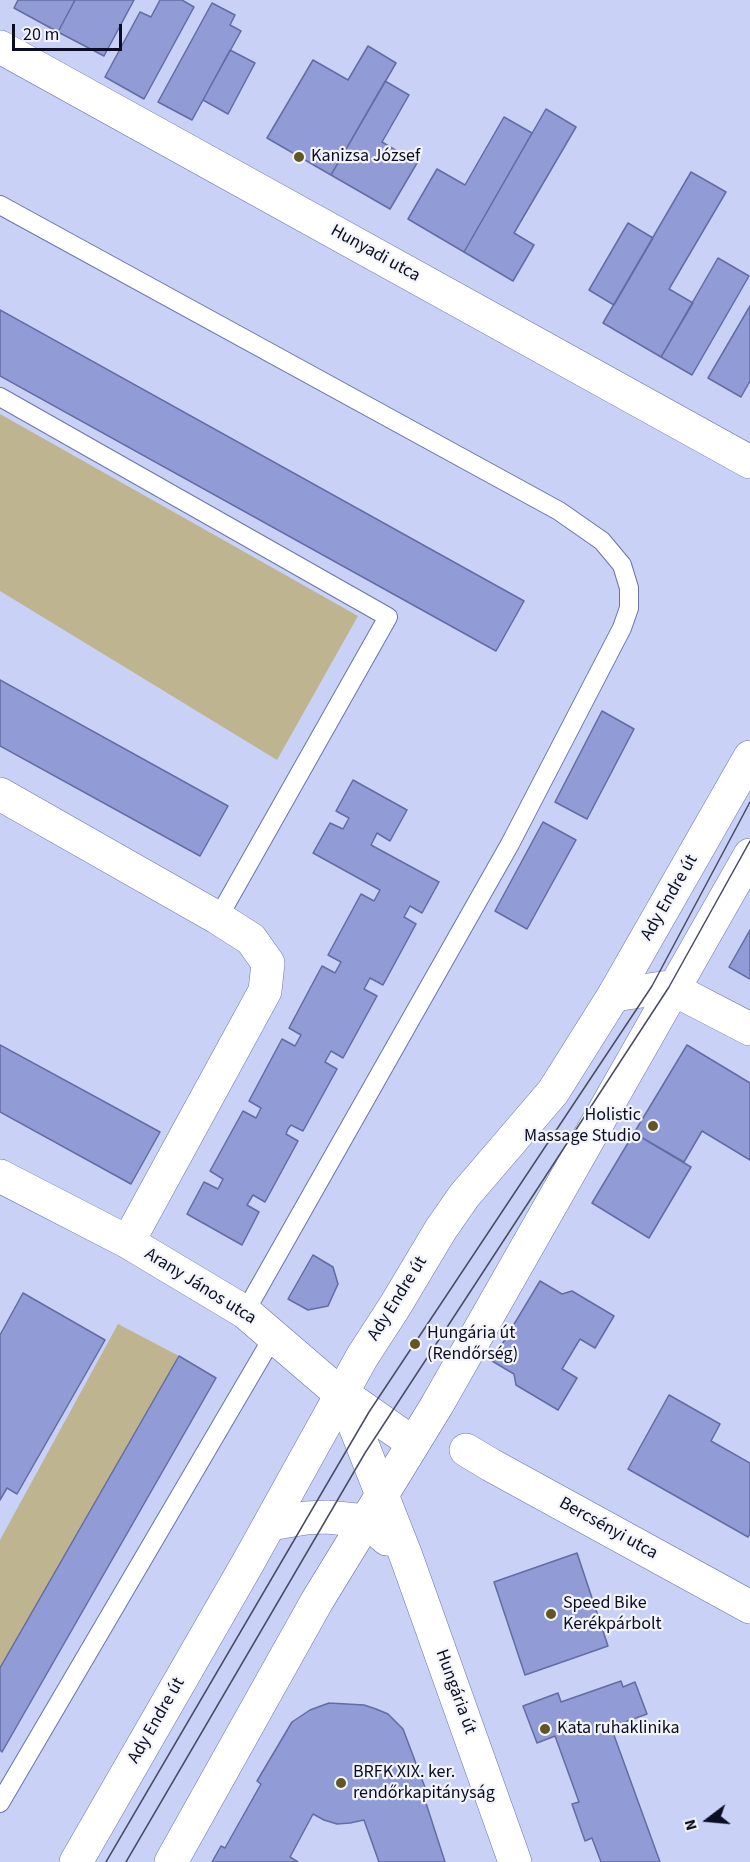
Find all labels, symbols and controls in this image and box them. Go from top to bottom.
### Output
scale bar [15,12,124,50]
text: 20 m [23,22,59,47]
place label: Kanizsa József [311,146,420,168]
marker: Kanizsa József [292,150,306,164]
street label: Hunyadi utca [326,220,424,288]
street label: Ady Endre út [637,851,703,945]
place label: Holistic Massage Studio [524,1105,641,1148]
marker: Holistic Massage Studio [646,1119,660,1133]
street label: Arany János utca [140,1244,260,1330]
street label: Ady Endre út [364,1253,432,1345]
place label: Hungária út (Rendőrség) [427,1323,518,1366]
marker: Hungária út (Rendőrség) [408,1337,422,1351]
street label: Bercsényi utca [555,1493,661,1565]
place label: Speed Bike Kerékpárbolt [563,1593,662,1636]
marker: Speed Bike Kerékpárbolt [544,1607,558,1621]
street label: Hungária út [430,1647,480,1737]
street label: Ady Endre út [124,1674,190,1768]
place label: Kata ruhaklinika [557,1718,680,1740]
marker: Kata ruhaklinika [538,1722,552,1736]
place label: BRFK XIX. ker. rendőrkapitányság [353,1762,495,1804]
marker: BRFK XIX. ker. rendőrkapitányság [334,1776,348,1790]
north arrow [678,1790,738,1850]
text: N [679,1817,703,1833]

